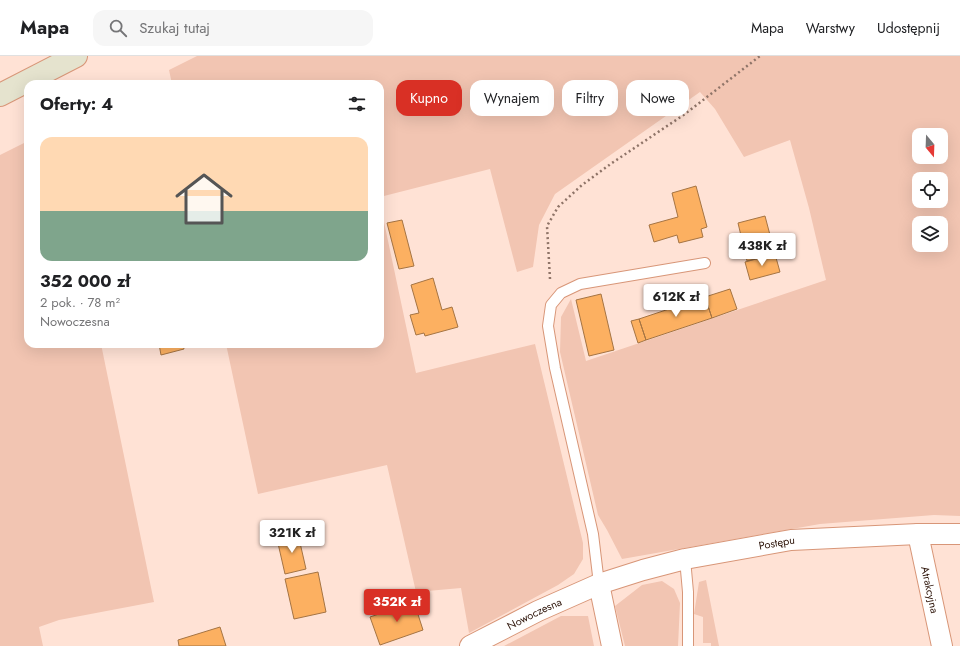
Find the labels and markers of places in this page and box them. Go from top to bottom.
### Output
pin: 438K zł [725,233,799,267]
pin: 612K zł [639,284,713,318]
pin: 321K zł [255,520,329,554]
pin: 352K zł [360,589,434,623]

